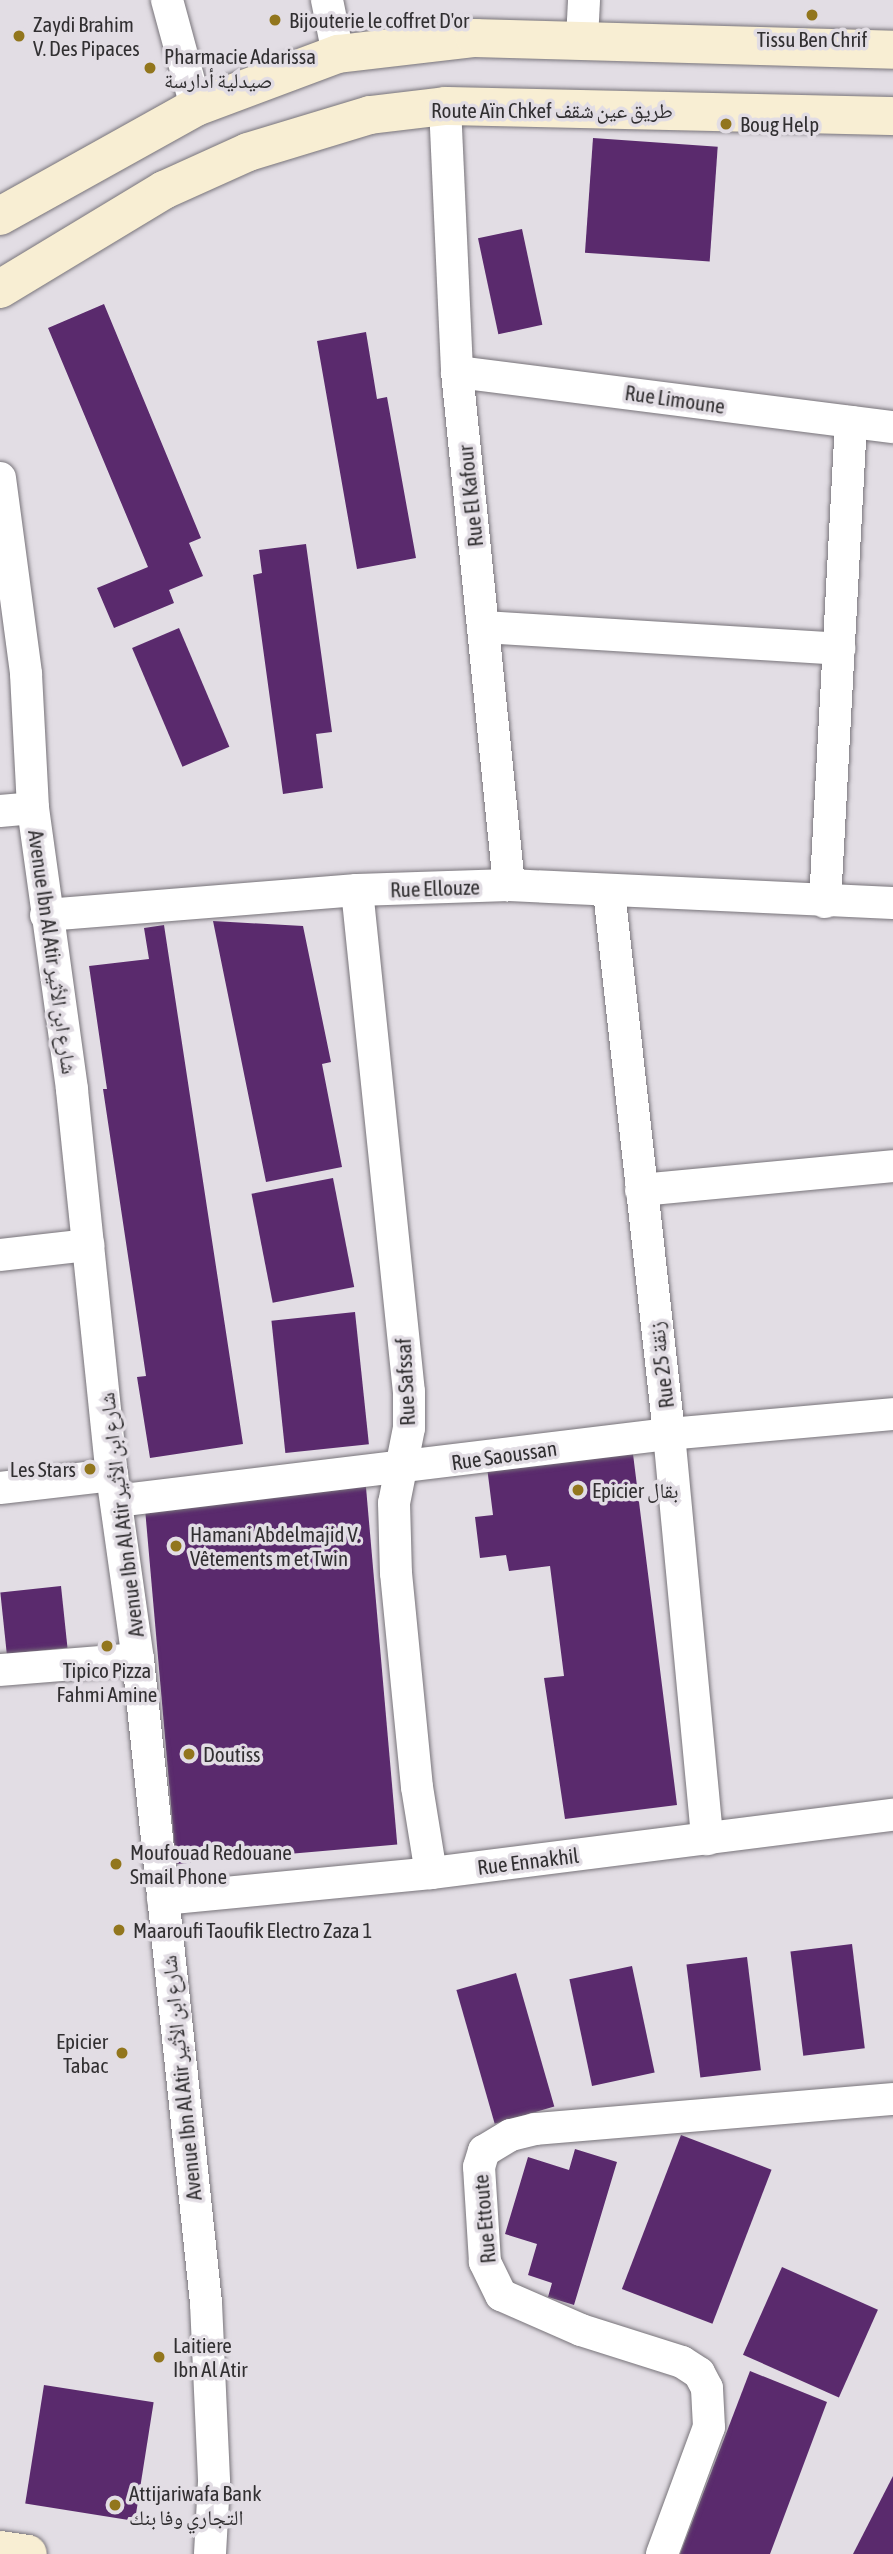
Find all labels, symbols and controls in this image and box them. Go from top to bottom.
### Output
place label: Bijouterie le coffret D'or [289,7,469,33]
marker: Tissu Ben Chrif [804,7,820,23]
place label: Zaydi Brahim V. Des Pipaces [33,11,140,61]
marker: Bijouterie le coffret D'or [267,12,283,28]
place label: Tissu Ben Chrif [757,26,867,52]
marker: Zaydi Brahim V. Des Pipaces [11,28,27,44]
place label: Pharmacie Adarissa صيدلية أدارسة [164,43,316,93]
marker: Pharmacie Adarissa صيدلية أدارسة [142,60,158,76]
street label: Route Aïn Chkef طريق عين شقف [431,97,673,123]
place label: Boug Help [740,111,819,137]
marker: Boug Help [718,116,734,132]
street label: Rue Limoune [623,380,727,418]
street label: Rue El Kafour [452,444,488,548]
street label: Avenue Ibn Al Atir شارع ابن الأثير [23,828,83,1076]
street label: Rue Ellouze [390,874,480,902]
street label: Rue 25 زنقة [643,1320,679,1410]
street label: Rue Safssaf [390,1337,420,1427]
street label: Avenue Ibn Al Atir شارع ابن الأثير [93,1391,149,1639]
street label: Rue Saoussan [450,1435,558,1475]
place label: Les Stars [10,1456,76,1482]
marker: Les Stars [82,1461,98,1477]
place label: Epicier بقال [592,1477,679,1503]
marker: Epicier بقال [570,1482,586,1498]
place label: Hamani Abdelmajid V. Vêtements m et Twin [190,1521,361,1571]
marker: Hamani Abdelmajid V. Vêtements m et Twin [168,1538,184,1554]
marker: Tipico Pizza Fahmi Amine [99,1638,115,1654]
place label: Tipico Pizza Fahmi Amine [57,1657,157,1707]
place label: Doutiss [203,1741,260,1767]
marker: Doutiss [181,1746,197,1762]
place label: Moufouad Redouane Smail Phone [130,1839,292,1889]
street label: Rue Ennakhil [476,1842,580,1880]
marker: Moufouad Redouane Smail Phone [108,1856,124,1872]
place label: Maaroufi Taoufik Electro Zaza 1 [133,1917,372,1943]
marker: Maaroufi Taoufik Electro Zaza 1 [111,1922,127,1938]
street label: Avenue Ibn Al Atir شارع ابن الأثير [156,1954,206,2202]
place label: Epicier Tabac [56,2028,108,2078]
marker: Epicier Tabac [114,2045,130,2061]
street label: Rue Ettoute [468,2173,500,2265]
place label: Laitiere Ibn Al Atir [173,2332,247,2382]
marker: Laitiere Ibn Al Atir [151,2349,167,2365]
place label: Attijariwafa Bank التجاري وفا بنك [129,2480,262,2530]
marker: Attijariwafa Bank التجاري وفا بنك [107,2497,123,2513]

